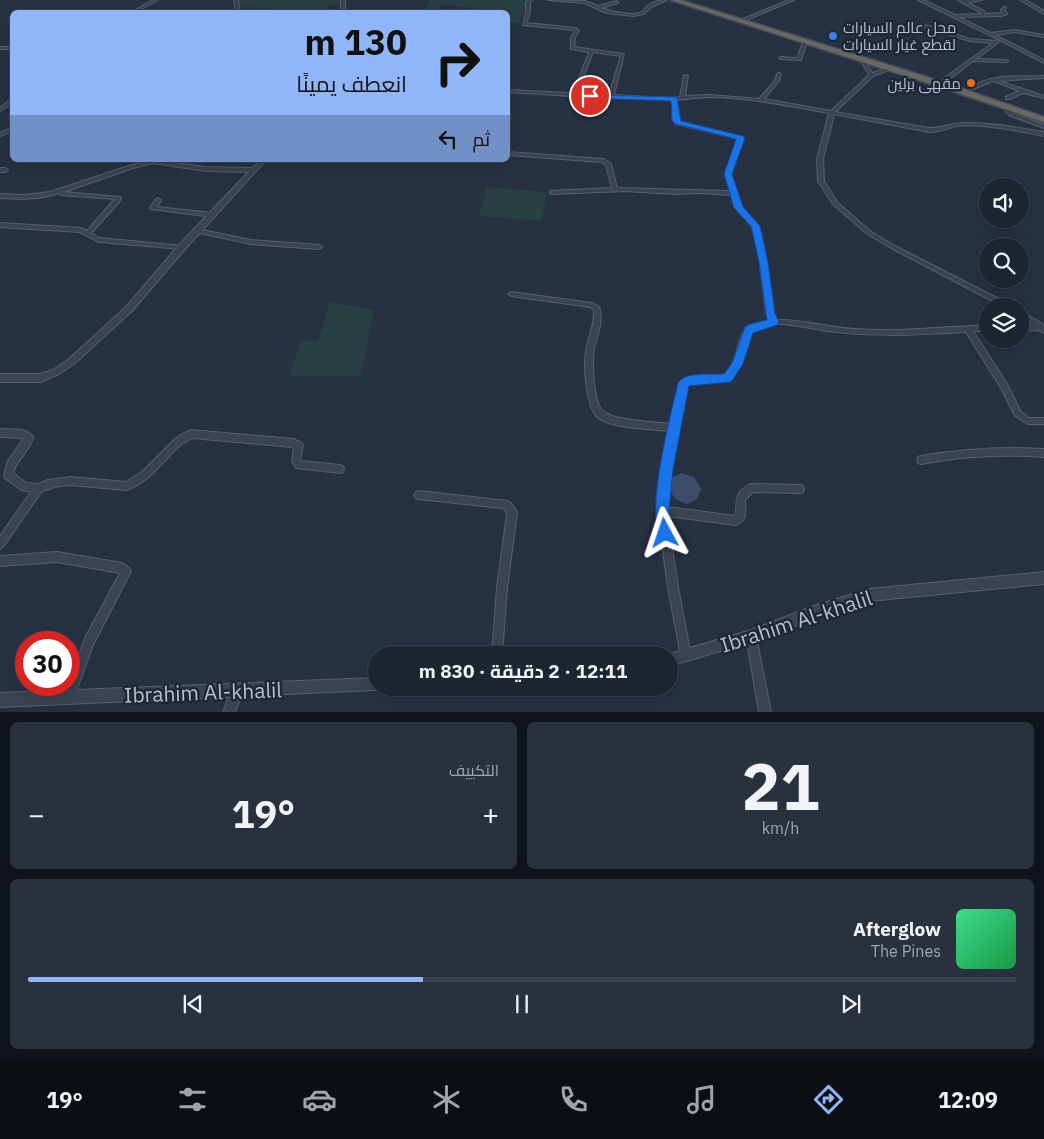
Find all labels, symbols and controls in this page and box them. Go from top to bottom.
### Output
place label: محل عالم السيارات لقطع غيار السيارات [843,18,956,56]
text: 130 m [304,19,407,65]
icon: right [425,30,490,95]
marker: محل عالم السيارات لقطع غيار السيارات [827,30,839,42]
text: انعطف يمينًا [296,69,407,98]
place label: مقهى برلين [888,74,961,94]
pin [569,75,611,117]
marker: مقهى برلين [965,77,977,89]
icon: arrive [576,82,604,110]
icon: left [434,125,462,153]
text: ثم [472,127,490,151]
map controls [979,178,1029,348]
button: sound [979,178,1029,228]
button: search [979,238,1029,288]
button: layers [979,298,1029,348]
position arrow [638,506,690,558]
street label: Ibrahim Al-khalil [716,583,876,659]
speed limit sign: 30 [15,631,80,696]
text: 12:11 · 2 دقيقة · 830 m [419,659,627,683]
street label: Ibrahim Al-khalil [124,675,283,709]
text: 21 [742,743,820,828]
text: التكييف [449,760,499,780]
text: 19° [232,789,295,838]
text: − [28,796,45,833]
text: + [482,796,499,833]
text: km/h [762,818,799,838]
text: Afterglow [853,917,941,941]
text: The Pines [871,941,941,961]
icon: previous [179,990,207,1018]
icon: pause [508,990,536,1018]
icon: next [837,990,865,1018]
icon: filters [175,1082,210,1117]
icon: car [302,1082,337,1117]
icon: climate [429,1082,464,1117]
icon: phone [556,1082,591,1117]
icon: music [684,1082,719,1117]
icon: directions [811,1082,846,1117]
text: 19° [46,1085,83,1114]
text: 12:09 [938,1085,998,1114]

